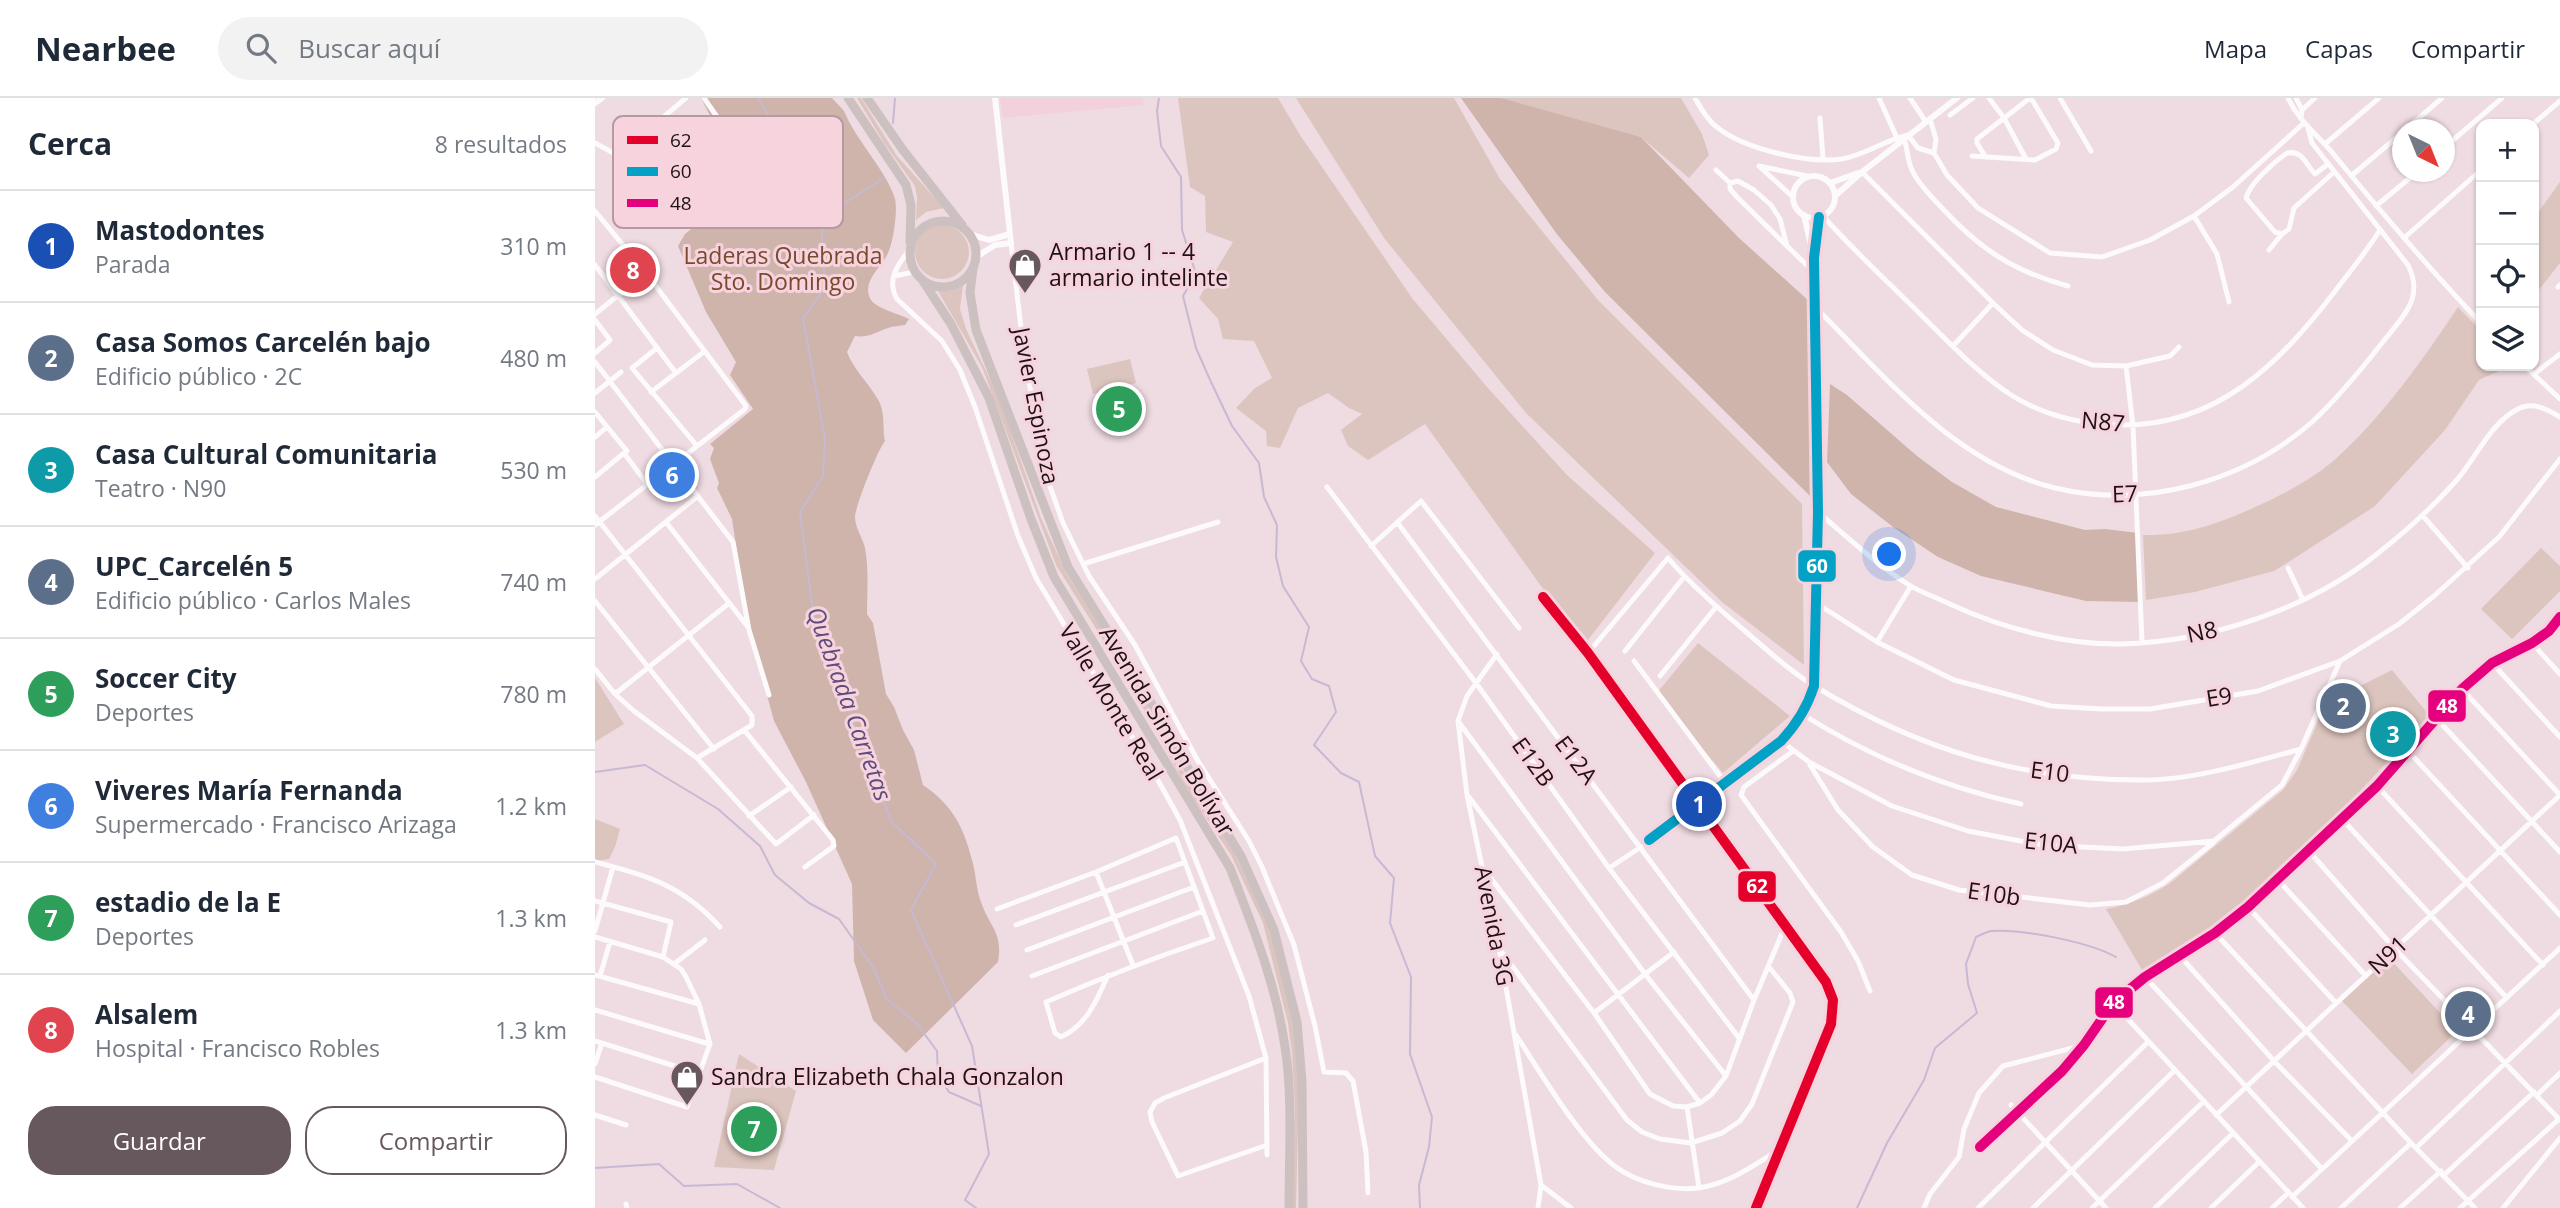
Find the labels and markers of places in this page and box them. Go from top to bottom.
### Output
place label: Armario 1 -- 4 armario intelinte [1049,235,1228,293]
pin: 8 [610,244,656,296]
shop icon: Armario 1 -- 4 armario intelinte [1006,246,1044,295]
pin: 5 [1096,383,1142,435]
pin: 6 [649,449,695,501]
pin: 2 [2320,680,2366,732]
pin: 3 [2370,708,2416,760]
pin: 1 [1676,778,1722,830]
pin: 4 [2445,988,2491,1040]
shop icon: Sandra Elizabeth Chala Gonzalon [668,1058,706,1107]
place label: Sandra Elizabeth Chala Gonzalon [711,1060,1064,1092]
pin: 7 [731,1103,777,1155]

